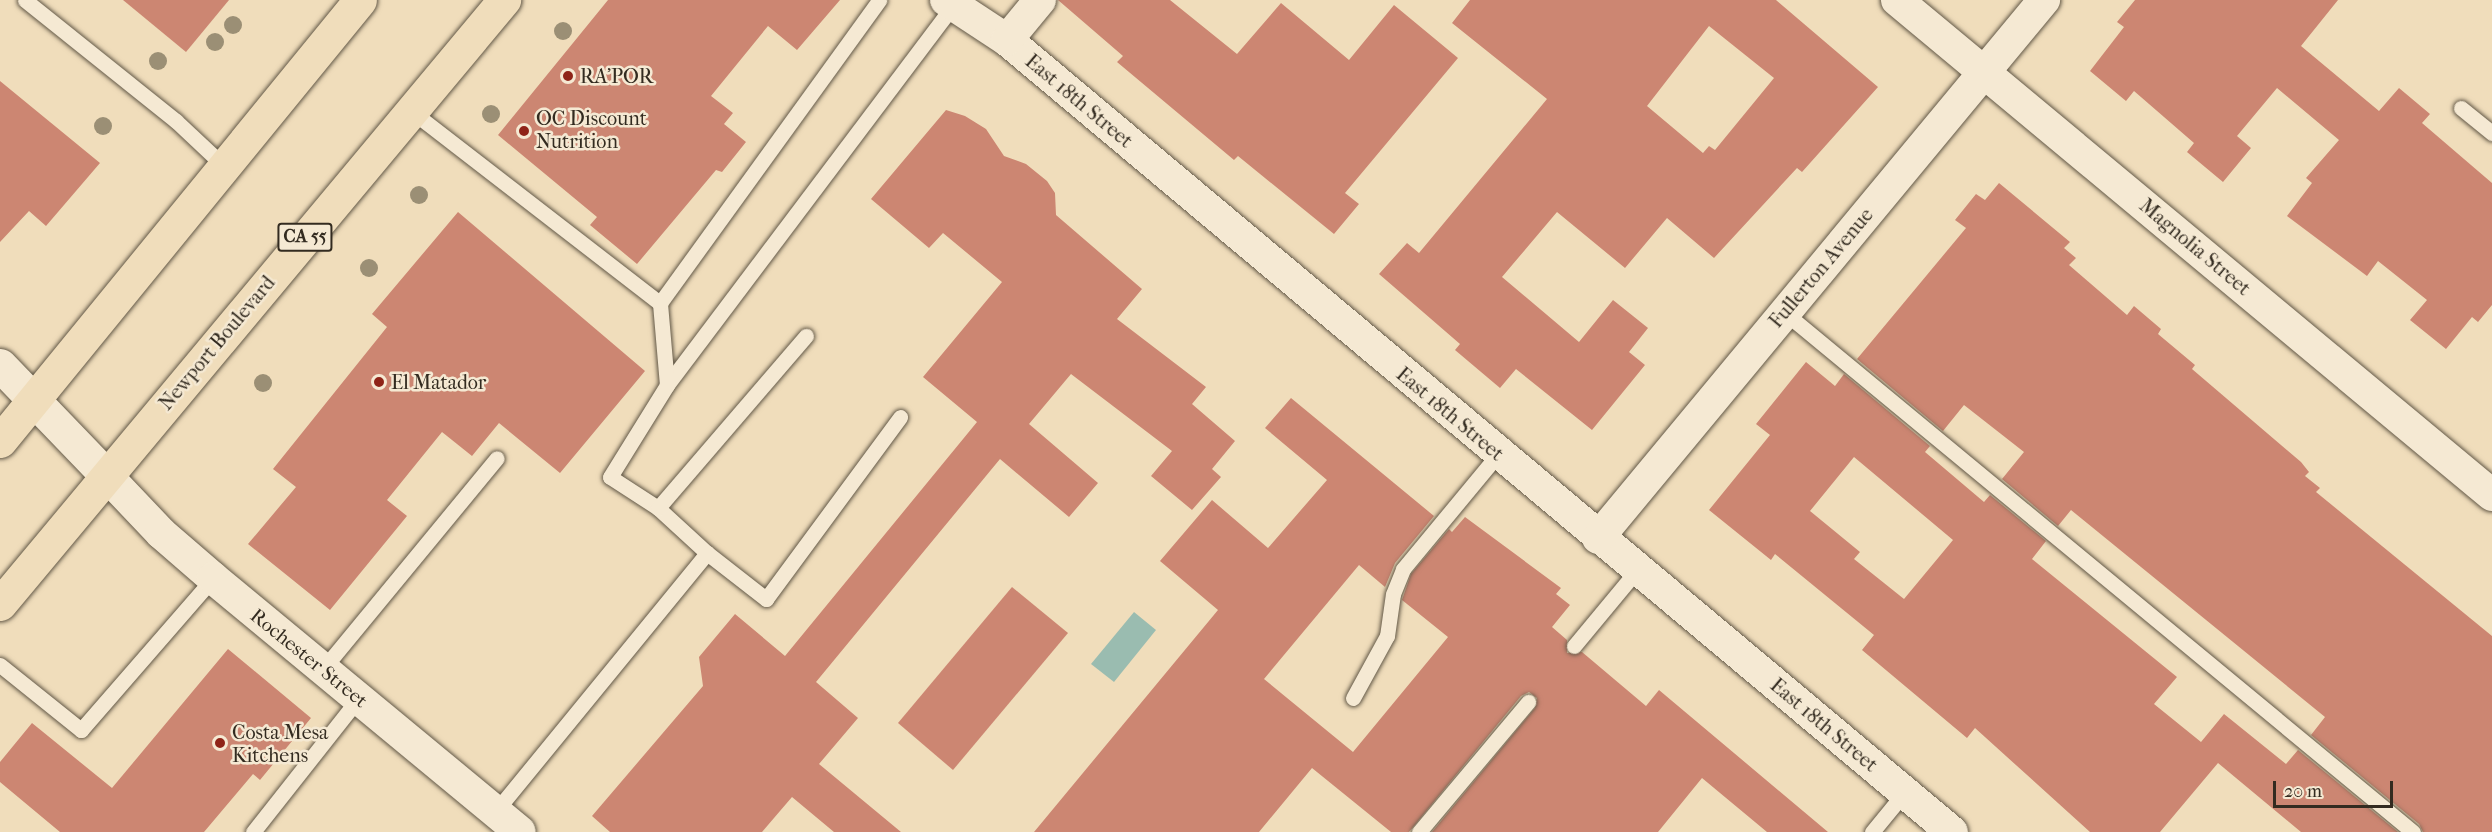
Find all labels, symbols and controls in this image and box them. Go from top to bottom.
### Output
street label: East 18th Street [1020,49,1138,153]
place label: RA'POR [580,64,653,88]
marker: RA'POR [561,69,575,83]
place label: OC Discount Nutrition [536,107,647,154]
marker: OC Discount Nutrition [517,124,531,138]
street label: Magnolia Street [2135,194,2255,300]
street label: Fullerton Avenue [1764,203,1878,333]
road number: CA 55 [276,222,334,252]
street label: Newport Boulevard [154,271,280,415]
street label: East 18th Street [1391,362,1509,466]
place label: El Matador [391,370,486,394]
marker: El Matador [372,375,386,389]
street label: Rochester Street [245,603,373,713]
street label: East 18th Street [1765,673,1883,777]
place label: Costa Mesa Kitchens [232,720,328,767]
marker: Costa Mesa Kitchens [213,736,227,750]
scale bar [2276,769,2396,807]
text: 20 m [2284,781,2322,802]

